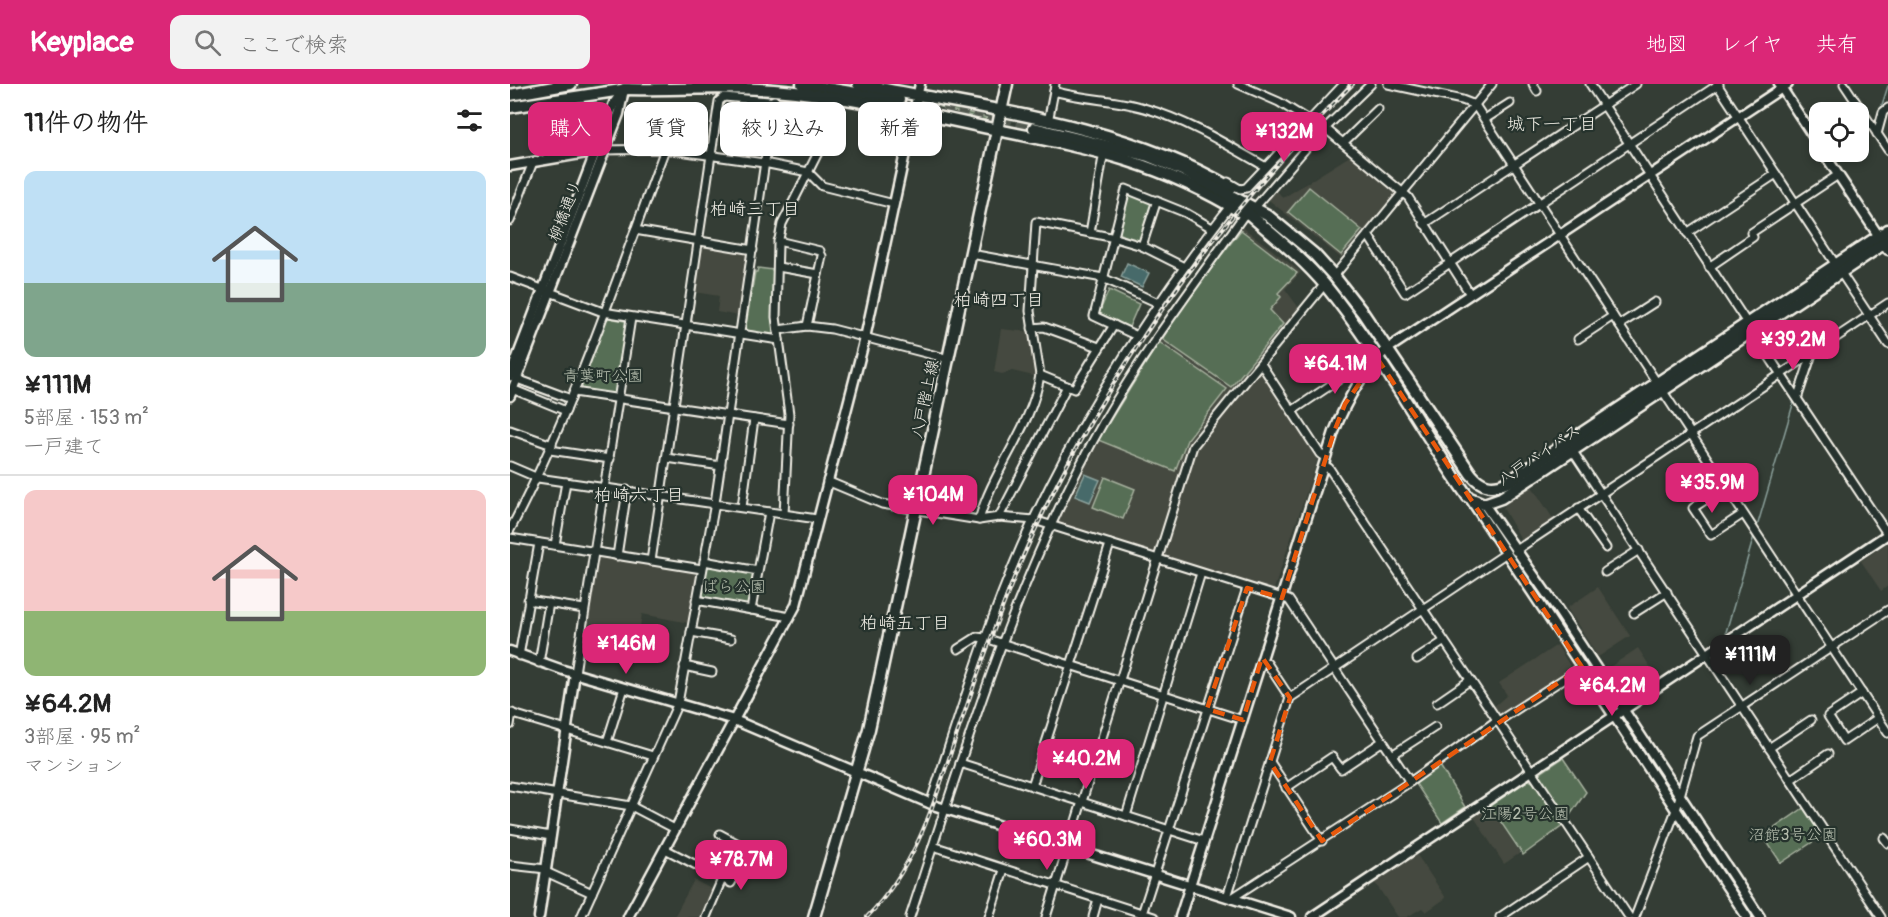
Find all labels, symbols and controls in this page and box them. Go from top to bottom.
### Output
search box [170,15,590,69]
text: Keyplace [30,25,134,60]
icon: search [191,26,224,59]
text: ここで検索 [239,31,349,59]
text: 地図 [1646,31,1688,58]
text: レイヤ [1721,31,1783,58]
text: 共有 [1816,31,1858,58]
chip: 購入 [528,102,612,156]
chip: 賃貸 [624,102,708,156]
chip: 絞り込み [720,102,846,156]
chip: 新着 [858,102,942,156]
map controls [1809,102,1869,162]
button: locate [1809,102,1869,162]
icon: filters [453,104,486,137]
text: 11件の物件 [24,107,148,139]
pin: ¥132M [1242,112,1326,163]
district label: 城下一丁目 [1507,113,1597,136]
text: ¥132M [1255,119,1313,144]
street label: 柳橋通り [544,178,586,244]
district label: 柏崎三丁目 [710,198,800,221]
icon: home [201,210,309,318]
district label: 柏崎四丁目 [954,289,1044,312]
pin: ¥39.2M [1744,320,1842,371]
text: ¥39.2M [1760,327,1826,352]
pin: ¥64.1M [1286,344,1384,395]
text: ¥64.1M [1303,351,1367,376]
street label: 八戸階上線 [907,358,943,440]
park label: 青葉町公園 [563,366,643,386]
text: ¥111M [24,369,91,401]
text: 5部屋 · 153 m² [24,405,149,430]
street label: 八戸バイパス [1494,420,1584,490]
text: 一戸建て [24,434,104,459]
pin: ¥35.9M [1663,463,1761,514]
text: ¥35.9M [1680,470,1744,495]
pin: ¥104M [891,475,975,526]
text: ¥104M [902,482,964,507]
district label: 柏崎六丁目 [594,484,684,507]
icon: home [201,529,309,637]
park label: ばら公園 [702,577,766,597]
district label: 柏崎五丁目 [860,612,950,635]
pin: ¥146M [584,624,668,675]
text: ¥146M [596,631,656,656]
pin: ¥111M [1708,635,1792,686]
text: ¥111M [1724,642,1776,667]
pin: ¥64.2M [1563,666,1661,717]
text: ¥64.2M [1578,673,1646,698]
text: ¥64.2M [24,688,111,720]
text: 3部屋 · 95 m² [24,724,140,749]
pin: ¥40.2M [1037,739,1135,790]
text: ¥40.2M [1051,746,1121,771]
text: マンション [24,753,123,778]
park label: 江陽2号公園 [1481,804,1569,824]
pin: ¥60.3M [998,820,1096,871]
park label: 沼館3号公園 [1749,825,1837,845]
text: ¥60.3M [1012,827,1082,852]
pin: ¥78.7M [692,840,790,891]
text: ¥78.7M [709,847,773,872]

